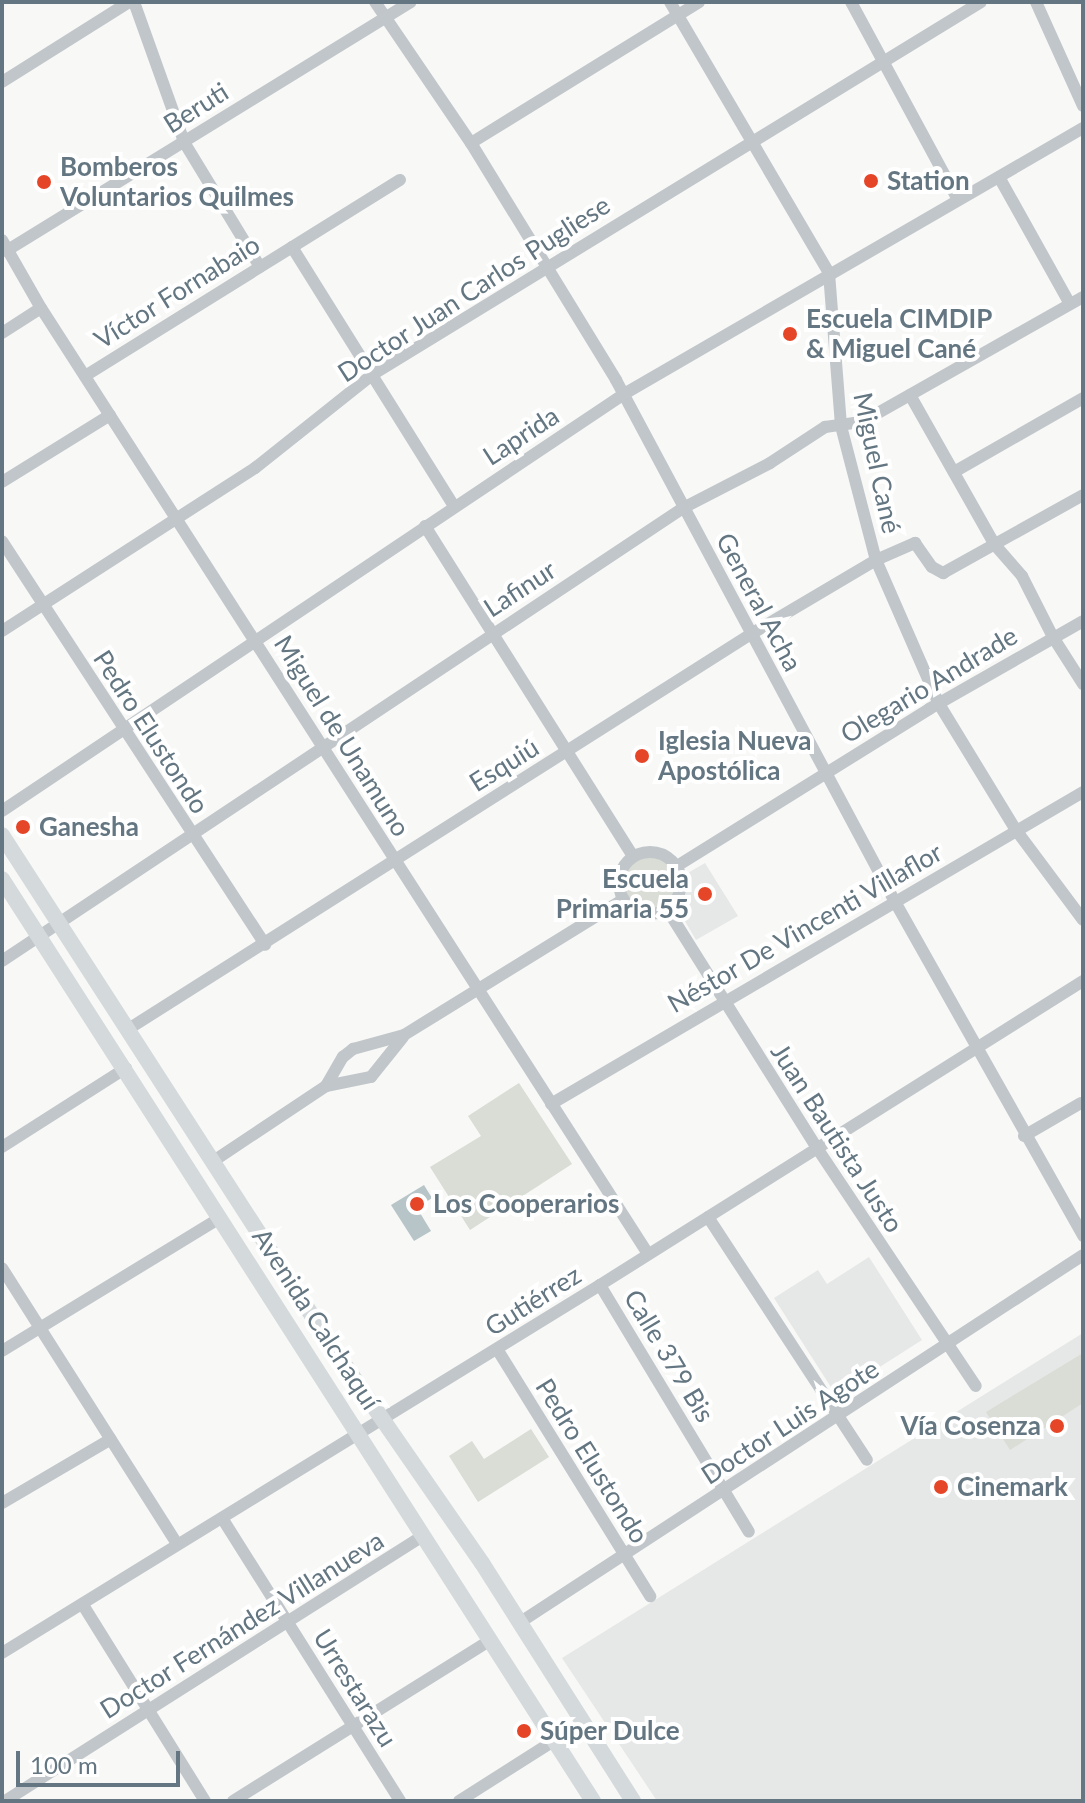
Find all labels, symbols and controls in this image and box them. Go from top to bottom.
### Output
street label: Beruti [158,76,234,140]
place label: Bomberos Voluntarios Quilmes [60,151,294,212]
place label: Station [887,165,970,197]
marker: Station [862,172,880,190]
marker: Bomberos Voluntarios Quilmes [35,173,53,191]
street label: Doctor Juan Carlos Pugliese [332,189,616,389]
street label: Víctor Fornabaio [88,229,266,355]
place label: Escuela CIMDIP & Miguel Cané [806,303,992,364]
marker: Escuela CIMDIP & Miguel Cané [781,325,799,343]
street label: Miguel Cané [847,390,907,536]
street label: Laprida [477,400,565,472]
street label: General Acha [709,527,809,677]
street label: Lafinur [478,554,562,624]
street label: Olegario Andrade [835,620,1023,750]
street label: Miguel de Unamuno [268,630,416,842]
street label: Pedro Elustondo [87,645,215,819]
place label: Iglesia Nueva Apostólica [658,725,811,786]
street label: Esquiú [464,732,544,798]
marker: Iglesia Nueva Apostólica [633,747,651,765]
place label: Ganesha [39,811,139,843]
marker: Ganesha [14,818,32,836]
street label: Néstor De Vincenti Villaflor [661,836,949,1020]
place label: Escuela Primaria 55 [556,863,689,924]
marker: Escuela Primaria 55 [696,885,714,903]
street label: Juan Bautista Justo [764,1037,910,1239]
place label: Los Cooperarios [433,1188,619,1220]
marker: Los Cooperarios [408,1195,426,1213]
street label: Avenida Calchaquí [246,1223,386,1415]
street label: Gutiérrez [479,1259,587,1343]
street label: Calle 379 Bis [617,1284,721,1428]
street label: Doctor Luis Agote [695,1353,885,1491]
street label: Pedro Elustondo [529,1373,655,1549]
place label: Vía Cosenza [901,1410,1041,1442]
marker: Vía Cosenza [1048,1417,1066,1435]
place label: Cinemark [957,1471,1068,1503]
marker: Cinemark [932,1478,950,1496]
street label: Doctor Fernández Villanueva [94,1524,390,1726]
street label: Urrestarazu [307,1623,403,1753]
place label: Súper Dulce [540,1715,680,1747]
marker: Súper Dulce [515,1722,533,1740]
scale bar [20,1735,184,1785]
text: 100 m [30,1750,98,1779]

